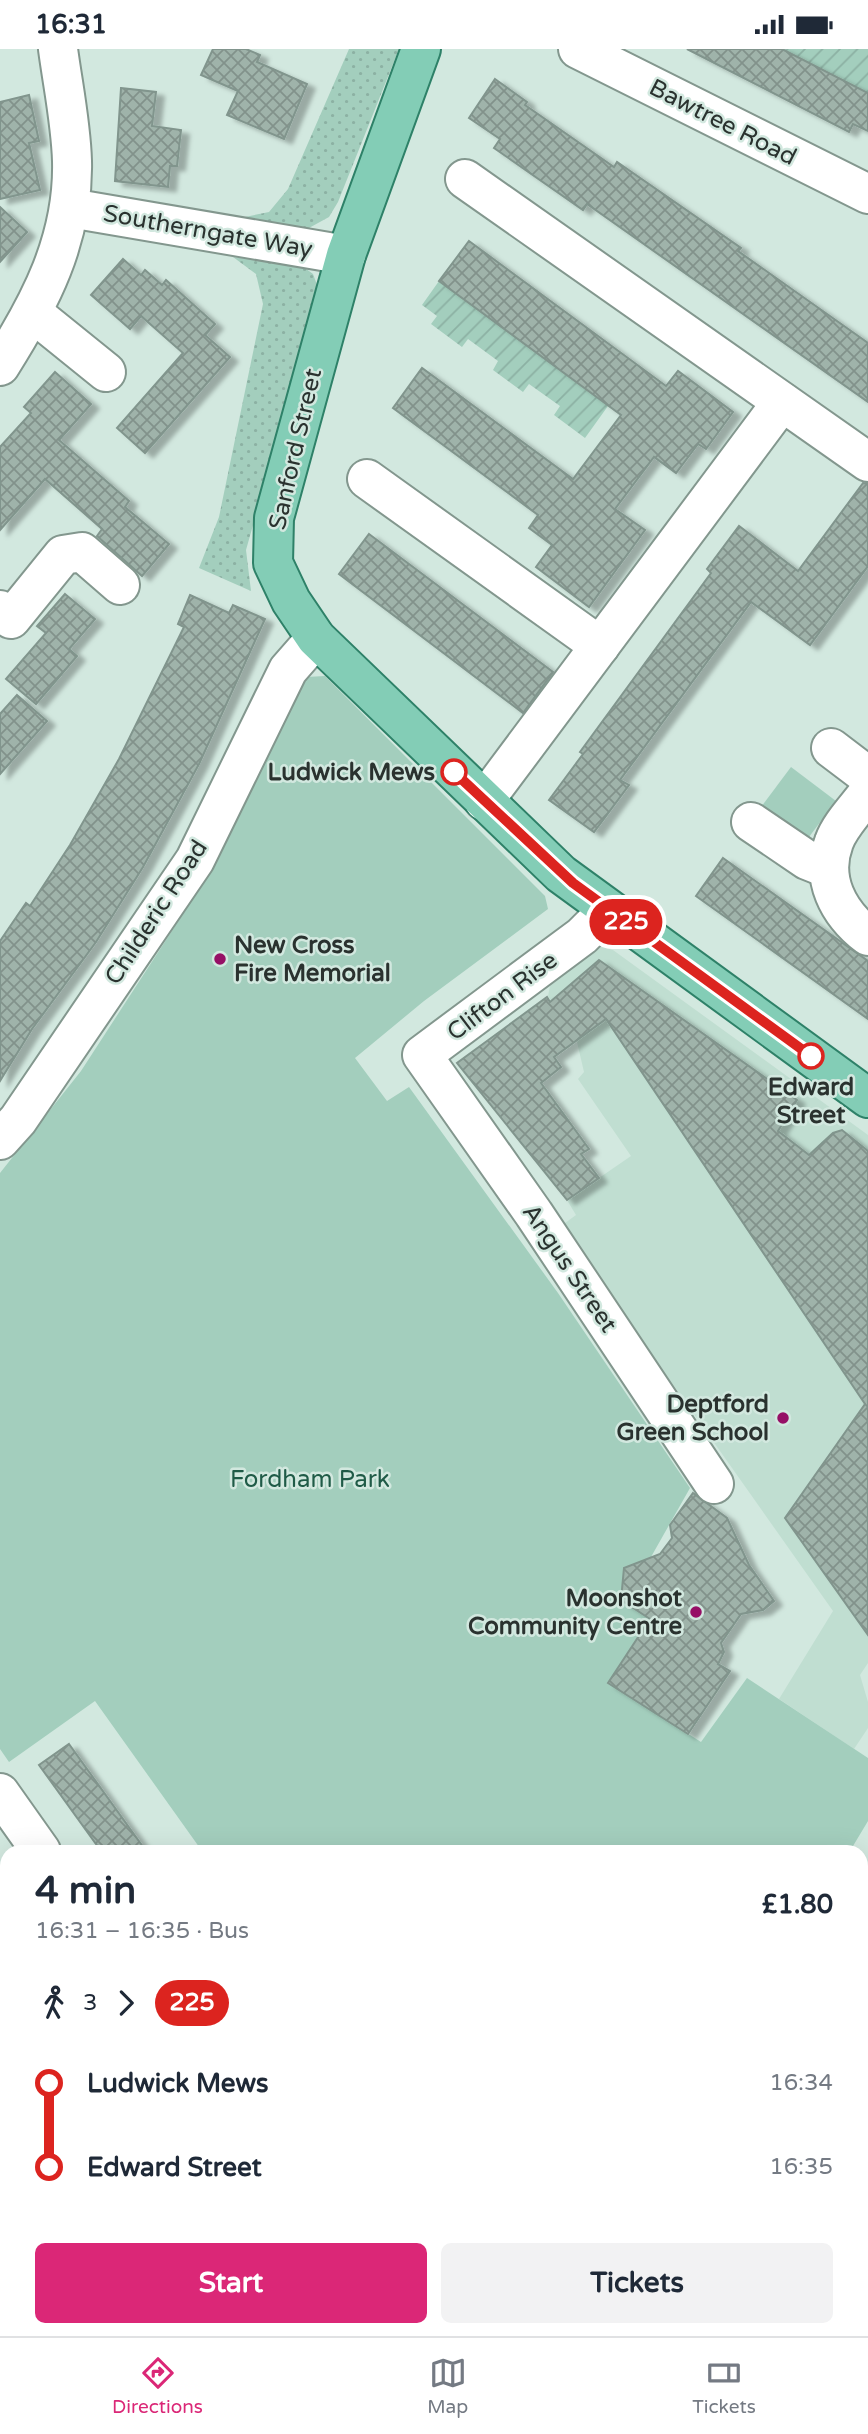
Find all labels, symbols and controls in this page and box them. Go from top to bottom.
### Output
text: 16:31 [35,9,107,40]
street label: Bawtree Road [644,73,801,172]
street label: Southerngate Way [101,199,315,264]
street label: Sanford Street [263,366,328,532]
place label: Ludwick Mews [267,758,435,787]
marker: Ludwick Mews [441,759,467,785]
street label: Childeric Road [99,835,214,990]
line badge: 225 [586,899,666,945]
text: 225 [603,907,649,936]
place label: New Cross Fire Memorial [234,931,391,988]
street label: Clifton Rise [442,946,563,1047]
marker: New Cross Fire Memorial [212,951,228,967]
marker: Edward Street [798,1043,824,1069]
place label: Edward Street [768,1073,854,1130]
street label: Angus Street [516,1199,623,1338]
place label: Deptford Green School [617,1390,769,1447]
marker: Deptford Green School [775,1410,791,1426]
park label: Fordham Park [230,1465,390,1494]
place label: Moonshot Community Centre [468,1584,683,1641]
marker: Moonshot Community Centre [688,1604,704,1620]
text: 4 min [35,1868,136,1914]
text: £1.80 [762,1889,833,1920]
text: 16:31 – 16:35 · Bus [35,1917,249,1945]
icon: walk [35,1984,73,2022]
icon: forward [107,1984,145,2022]
text: 225 [169,1988,215,2017]
text: 3 [83,1989,97,2017]
text: Ludwick Mews [87,2068,268,2099]
text: 16:34 [769,2069,833,2097]
text: Edward Street [87,2152,262,2183]
text: 16:35 [769,2153,833,2181]
button: Start [35,2243,427,2323]
button: Tickets [441,2243,833,2323]
tab: Directions [112,2354,203,2418]
tab: Map [427,2354,468,2418]
tab: Tickets [692,2354,756,2418]

